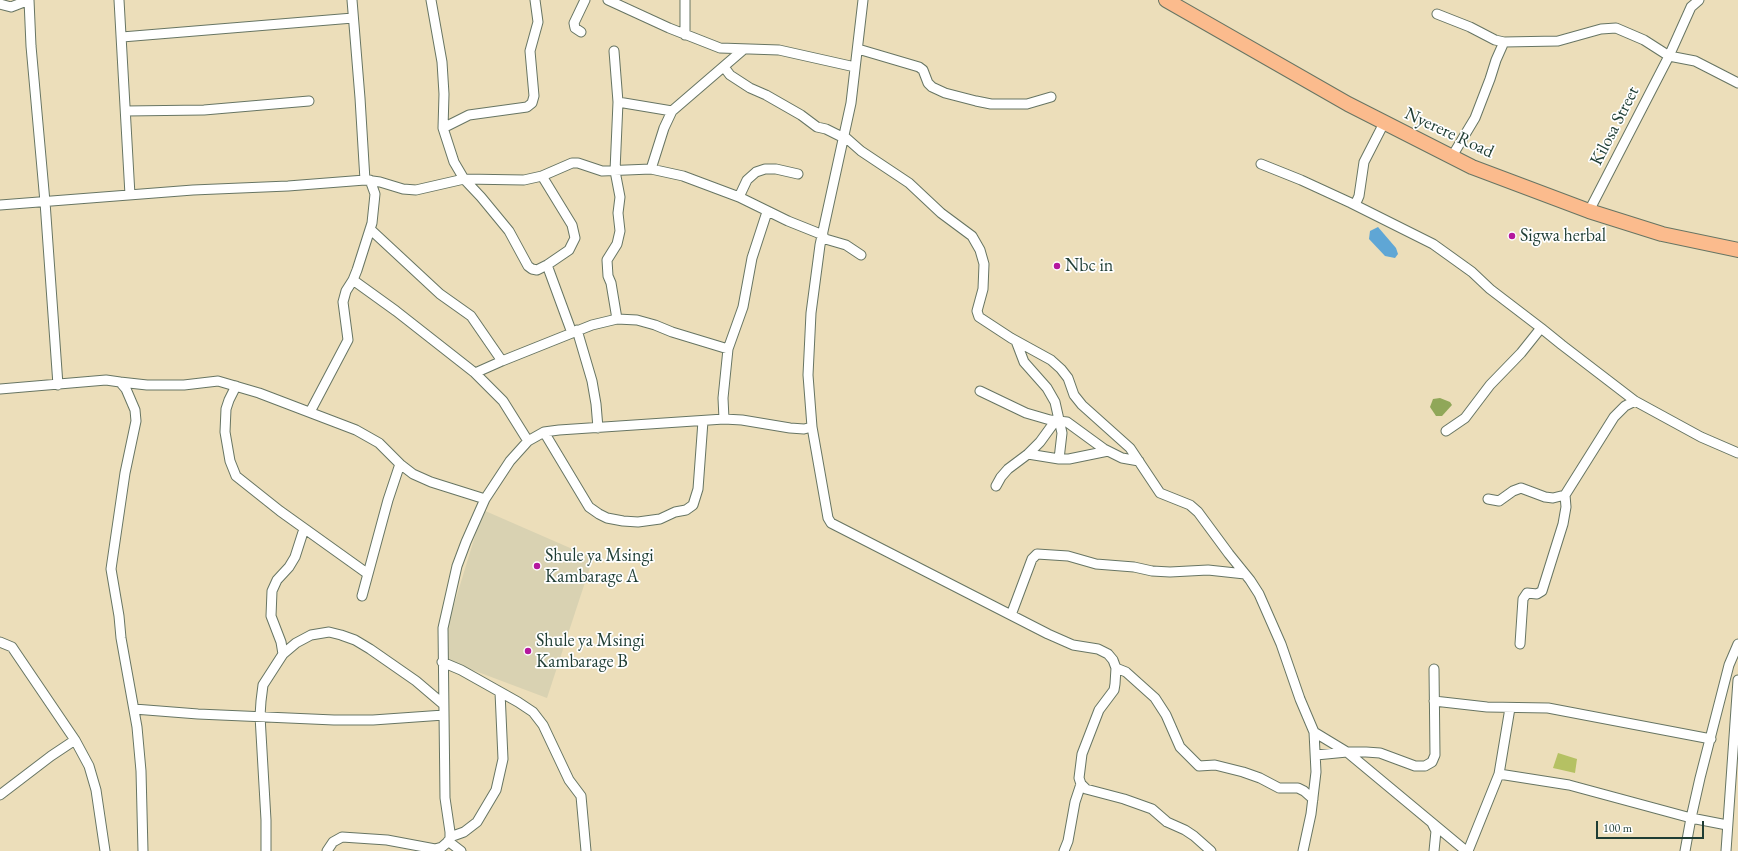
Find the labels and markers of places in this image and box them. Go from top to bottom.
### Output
place label: Sigwa herbal [1520,225,1606,247]
marker: Sigwa herbal [1507,231,1517,241]
place label: Nbc in [1065,255,1113,277]
marker: Nbc in [1052,261,1062,271]
place label: Shule ya Msingi Kambarage A [545,545,654,588]
marker: Shule ya Msingi Kambarage A [532,561,542,571]
place label: Shule ya Msingi Kambarage B [536,630,645,672]
marker: Shule ya Msingi Kambarage B [523,646,533,656]

